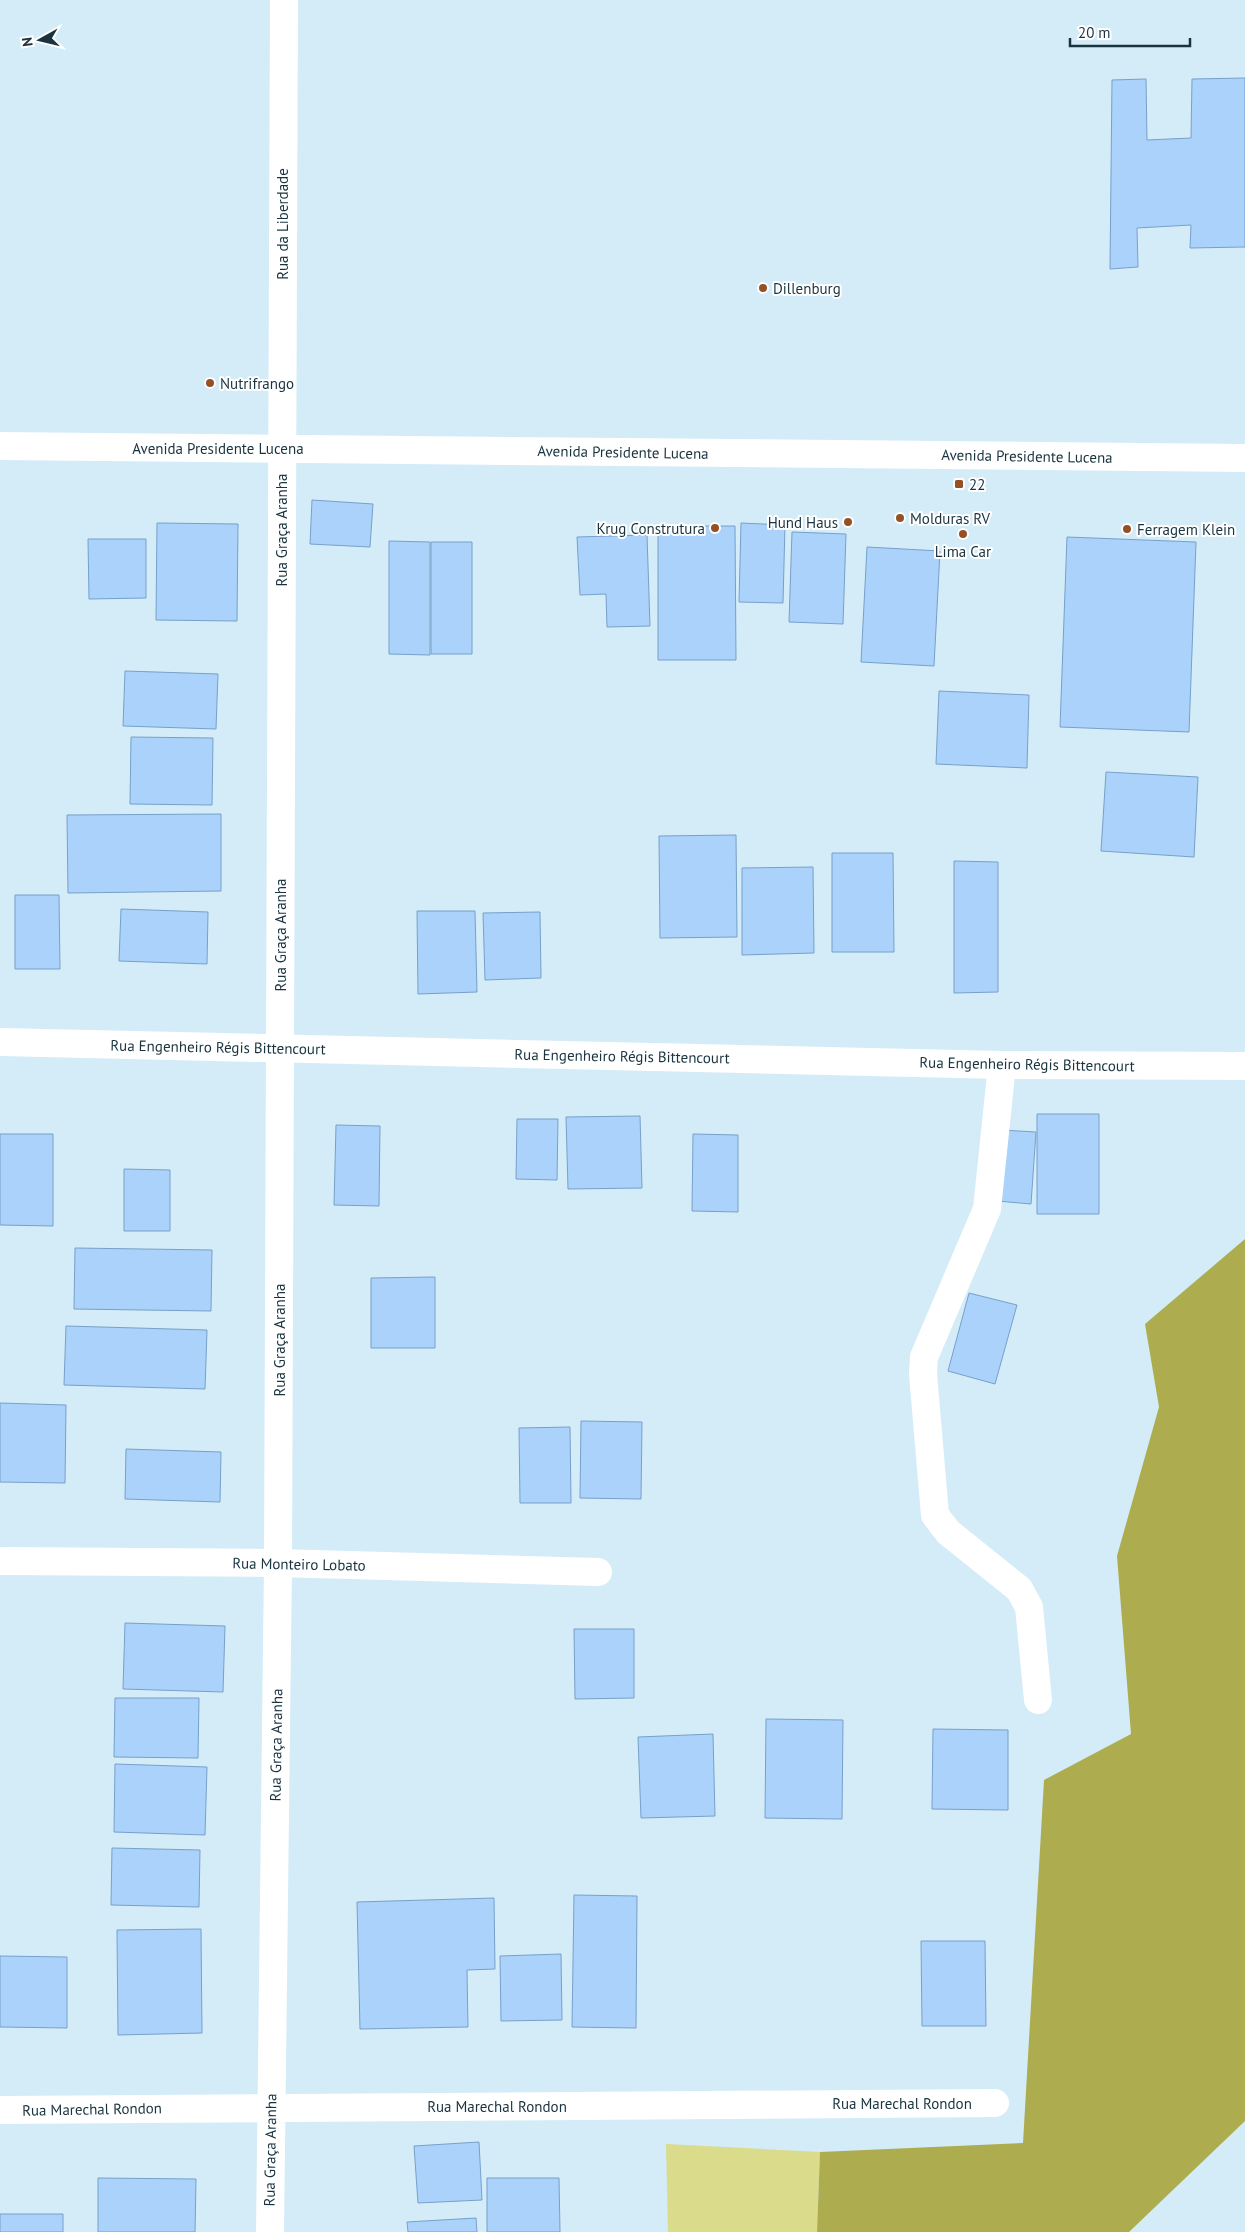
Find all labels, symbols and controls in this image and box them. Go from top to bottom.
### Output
north arrow [15,15,65,65]
scale bar [1070,15,1190,47]
text: 20 m [1078,23,1111,42]
text: N [18,36,37,48]
street label: Rua da Liberdade [273,168,292,280]
place label: Dillenburg [773,279,841,298]
marker: Dillenburg [757,282,769,294]
place label: Nutrifrango [220,374,294,393]
marker: Nutrifrango [204,377,216,389]
street label: Avenida Presidente Lucena [132,439,304,458]
street label: Avenida Presidente Lucena [537,441,709,463]
street label: Avenida Presidente Lucena [941,445,1113,467]
street label: Rua Graça Aranha [272,474,291,586]
place label: 22 [969,475,985,494]
marker: 22 [953,478,965,490]
place label: Molduras RV [910,509,991,528]
marker: Molduras RV [894,512,906,524]
place label: Hund Haus [768,513,838,532]
marker: Hund Haus [842,516,854,528]
place label: Krug Construtura [596,519,705,538]
place label: Ferragem Klein [1137,520,1235,539]
marker: Krug Construtura [709,522,721,534]
marker: Ferragem Klein [1121,523,1133,535]
marker: Lima Car [957,528,969,540]
place label: Lima Car [935,542,991,561]
street label: Rua Graça Aranha [271,879,290,991]
street label: Rua Engenheiro Régis Bittencourt [110,1036,326,1058]
street label: Rua Engenheiro Régis Bittencourt [514,1045,730,1067]
street label: Rua Engenheiro Régis Bittencourt [919,1053,1135,1075]
street label: Rua Graça Aranha [270,1284,289,1396]
street label: Rua Monteiro Lobato [232,1553,366,1575]
street label: Rua Graça Aranha [266,1688,286,1802]
street label: Rua Graça Aranha [260,2093,280,2207]
street label: Rua Marechal Rondon [832,2094,972,2113]
street label: Rua Marechal Rondon [427,2097,567,2116]
street label: Rua Marechal Rondon [22,2098,162,2120]

